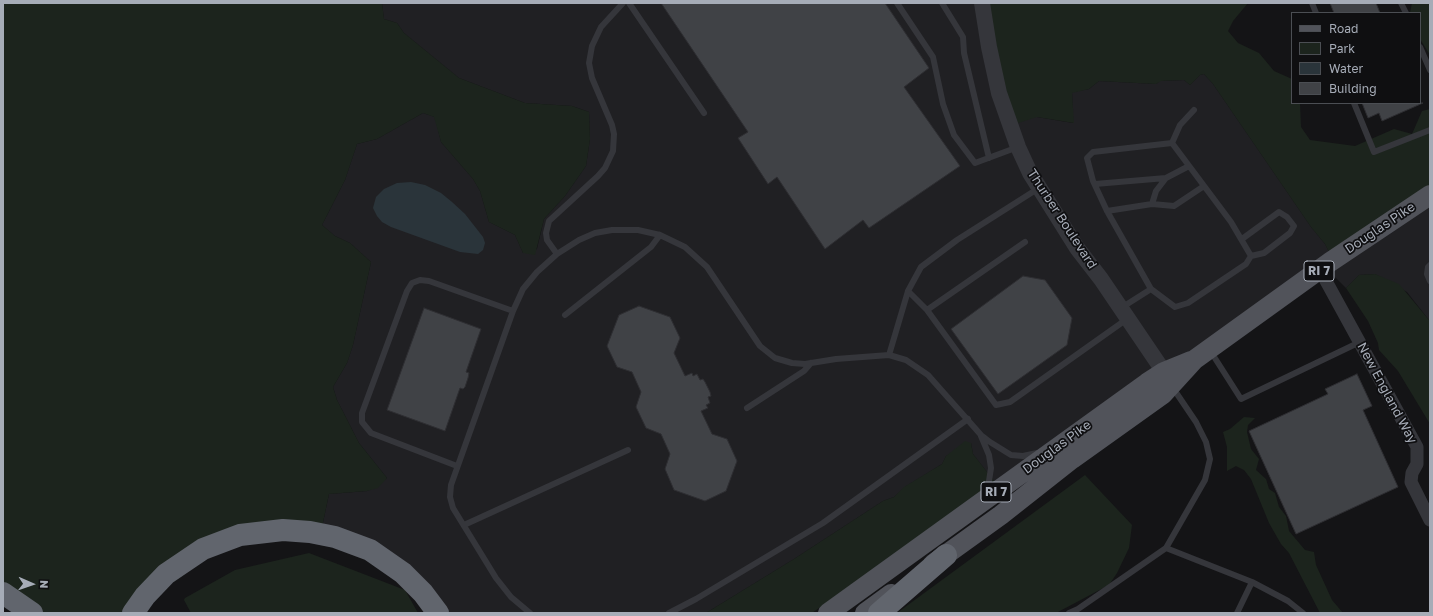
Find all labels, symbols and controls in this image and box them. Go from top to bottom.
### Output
legend [1291,12,1421,104]
text: Road [1329,21,1358,36]
text: Park [1329,41,1355,56]
text: Water [1329,61,1363,76]
text: Building [1329,81,1377,96]
street label: Thurber Boulevard [1024,166,1100,272]
street label: Douglas Pike [1342,199,1418,257]
road number: RI 7 [1304,261,1334,281]
street label: New England Way [1354,340,1420,446]
street label: Douglas Pike [1020,417,1094,477]
road number: RI 7 [981,482,1011,502]
north arrow [12,564,52,604]
text: N [38,580,51,589]

